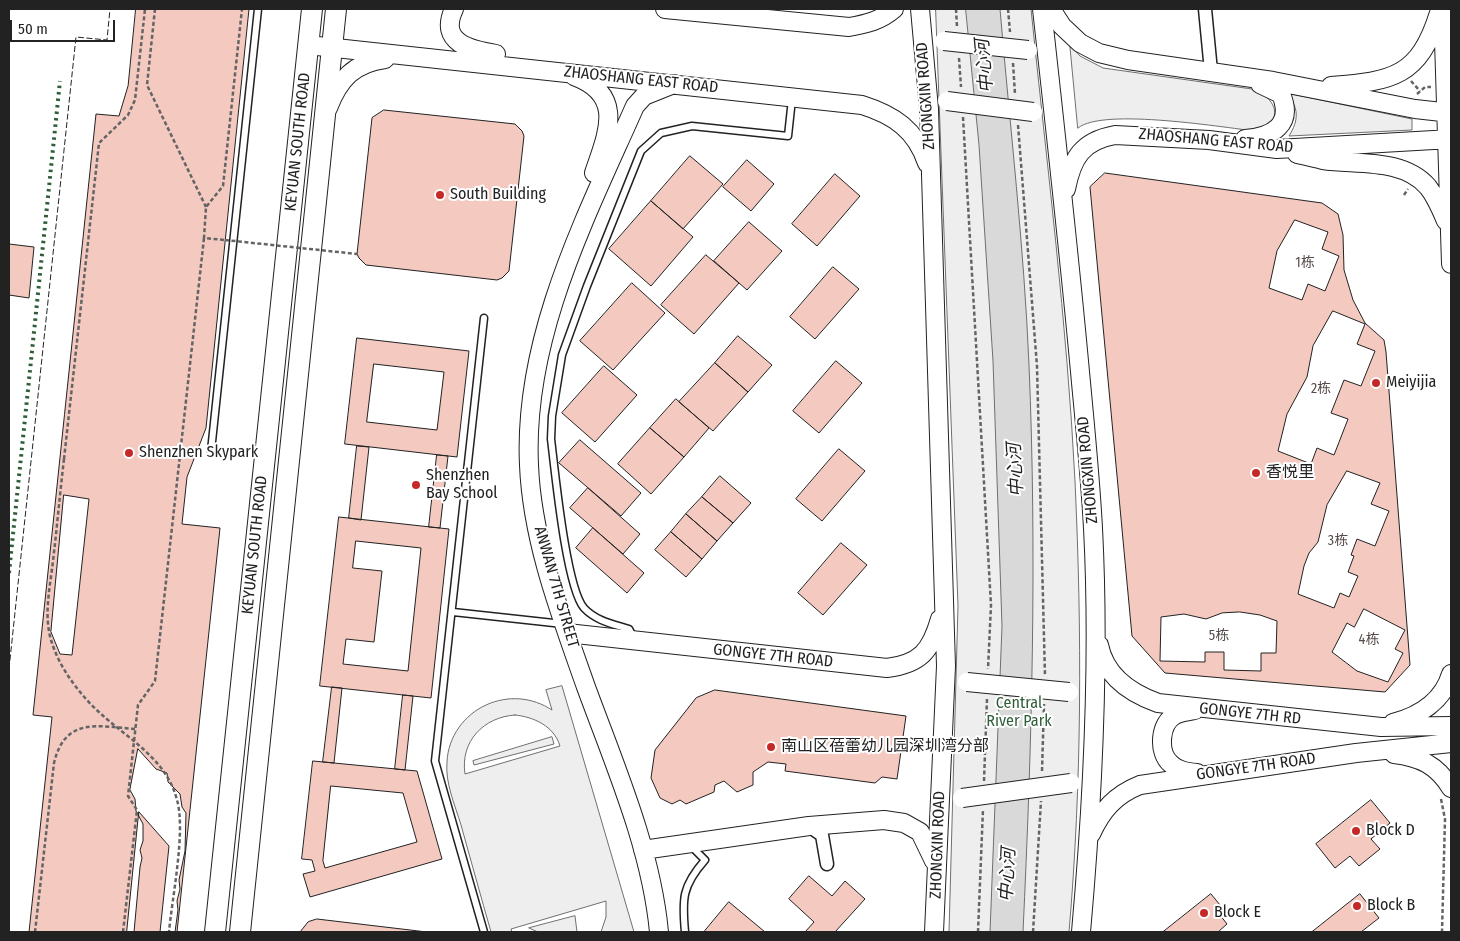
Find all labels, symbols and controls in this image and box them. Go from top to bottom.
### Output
scale bar [12,10,118,42]
text: 50 m [18,20,48,38]
water label: 中心河 [972,38,998,94]
street label: ZHONGXIN ROAD [913,42,939,150]
street label: ZHAOSHANG EAST ROAD [563,62,719,98]
street label: KEYUAN SOUTH ROAD [281,72,315,212]
street label: ZHAOSHANG EAST ROAD [1138,125,1294,157]
place label: South Building [450,185,546,205]
marker: South Building [434,189,446,201]
house number: 1栋 [1295,255,1315,271]
place label: Meiyijia [1386,373,1436,393]
marker: Meiyijia [1370,377,1382,389]
house number: 2栋 [1311,381,1331,397]
street label: ZHONGXIN ROAD [1074,415,1102,525]
water label: 中心河 [1004,442,1028,498]
place label: Shenzhen Skypark [139,443,258,463]
marker: Shenzhen Skypark [123,447,135,459]
place label: 香悦里 [1266,463,1314,483]
place label: Shenzhen Bay School [426,466,498,504]
marker: 香悦里 [1250,467,1262,479]
street label: KEYUAN SOUTH ROAD [238,475,272,615]
marker: Shenzhen Bay School [410,479,422,491]
street label: ANWAN 7TH STREET [529,524,583,650]
house number: 3栋 [1328,533,1348,549]
house number: 5栋 [1209,628,1229,644]
house number: 4栋 [1359,632,1379,648]
street label: GONGYE 7TH ROAD [712,640,834,672]
park label: Central River Park [986,694,1052,732]
street label: GONGYE 7TH RD [1198,699,1302,729]
place label: 南山区蓓蕾幼儿园深圳湾分部 [781,737,989,757]
marker: 南山区蓓蕾幼儿园深圳湾分部 [765,741,777,753]
street label: GONGYE 7TH ROAD [1195,749,1317,785]
street label: ZHONGXIN ROAD [927,791,949,899]
place label: Block D [1366,821,1415,841]
marker: Block D [1350,825,1362,837]
water label: 中心河 [996,847,1020,903]
place label: Block B [1367,896,1415,916]
marker: Block B [1351,900,1363,912]
place label: Block E [1214,903,1261,923]
marker: Block E [1198,907,1210,919]

